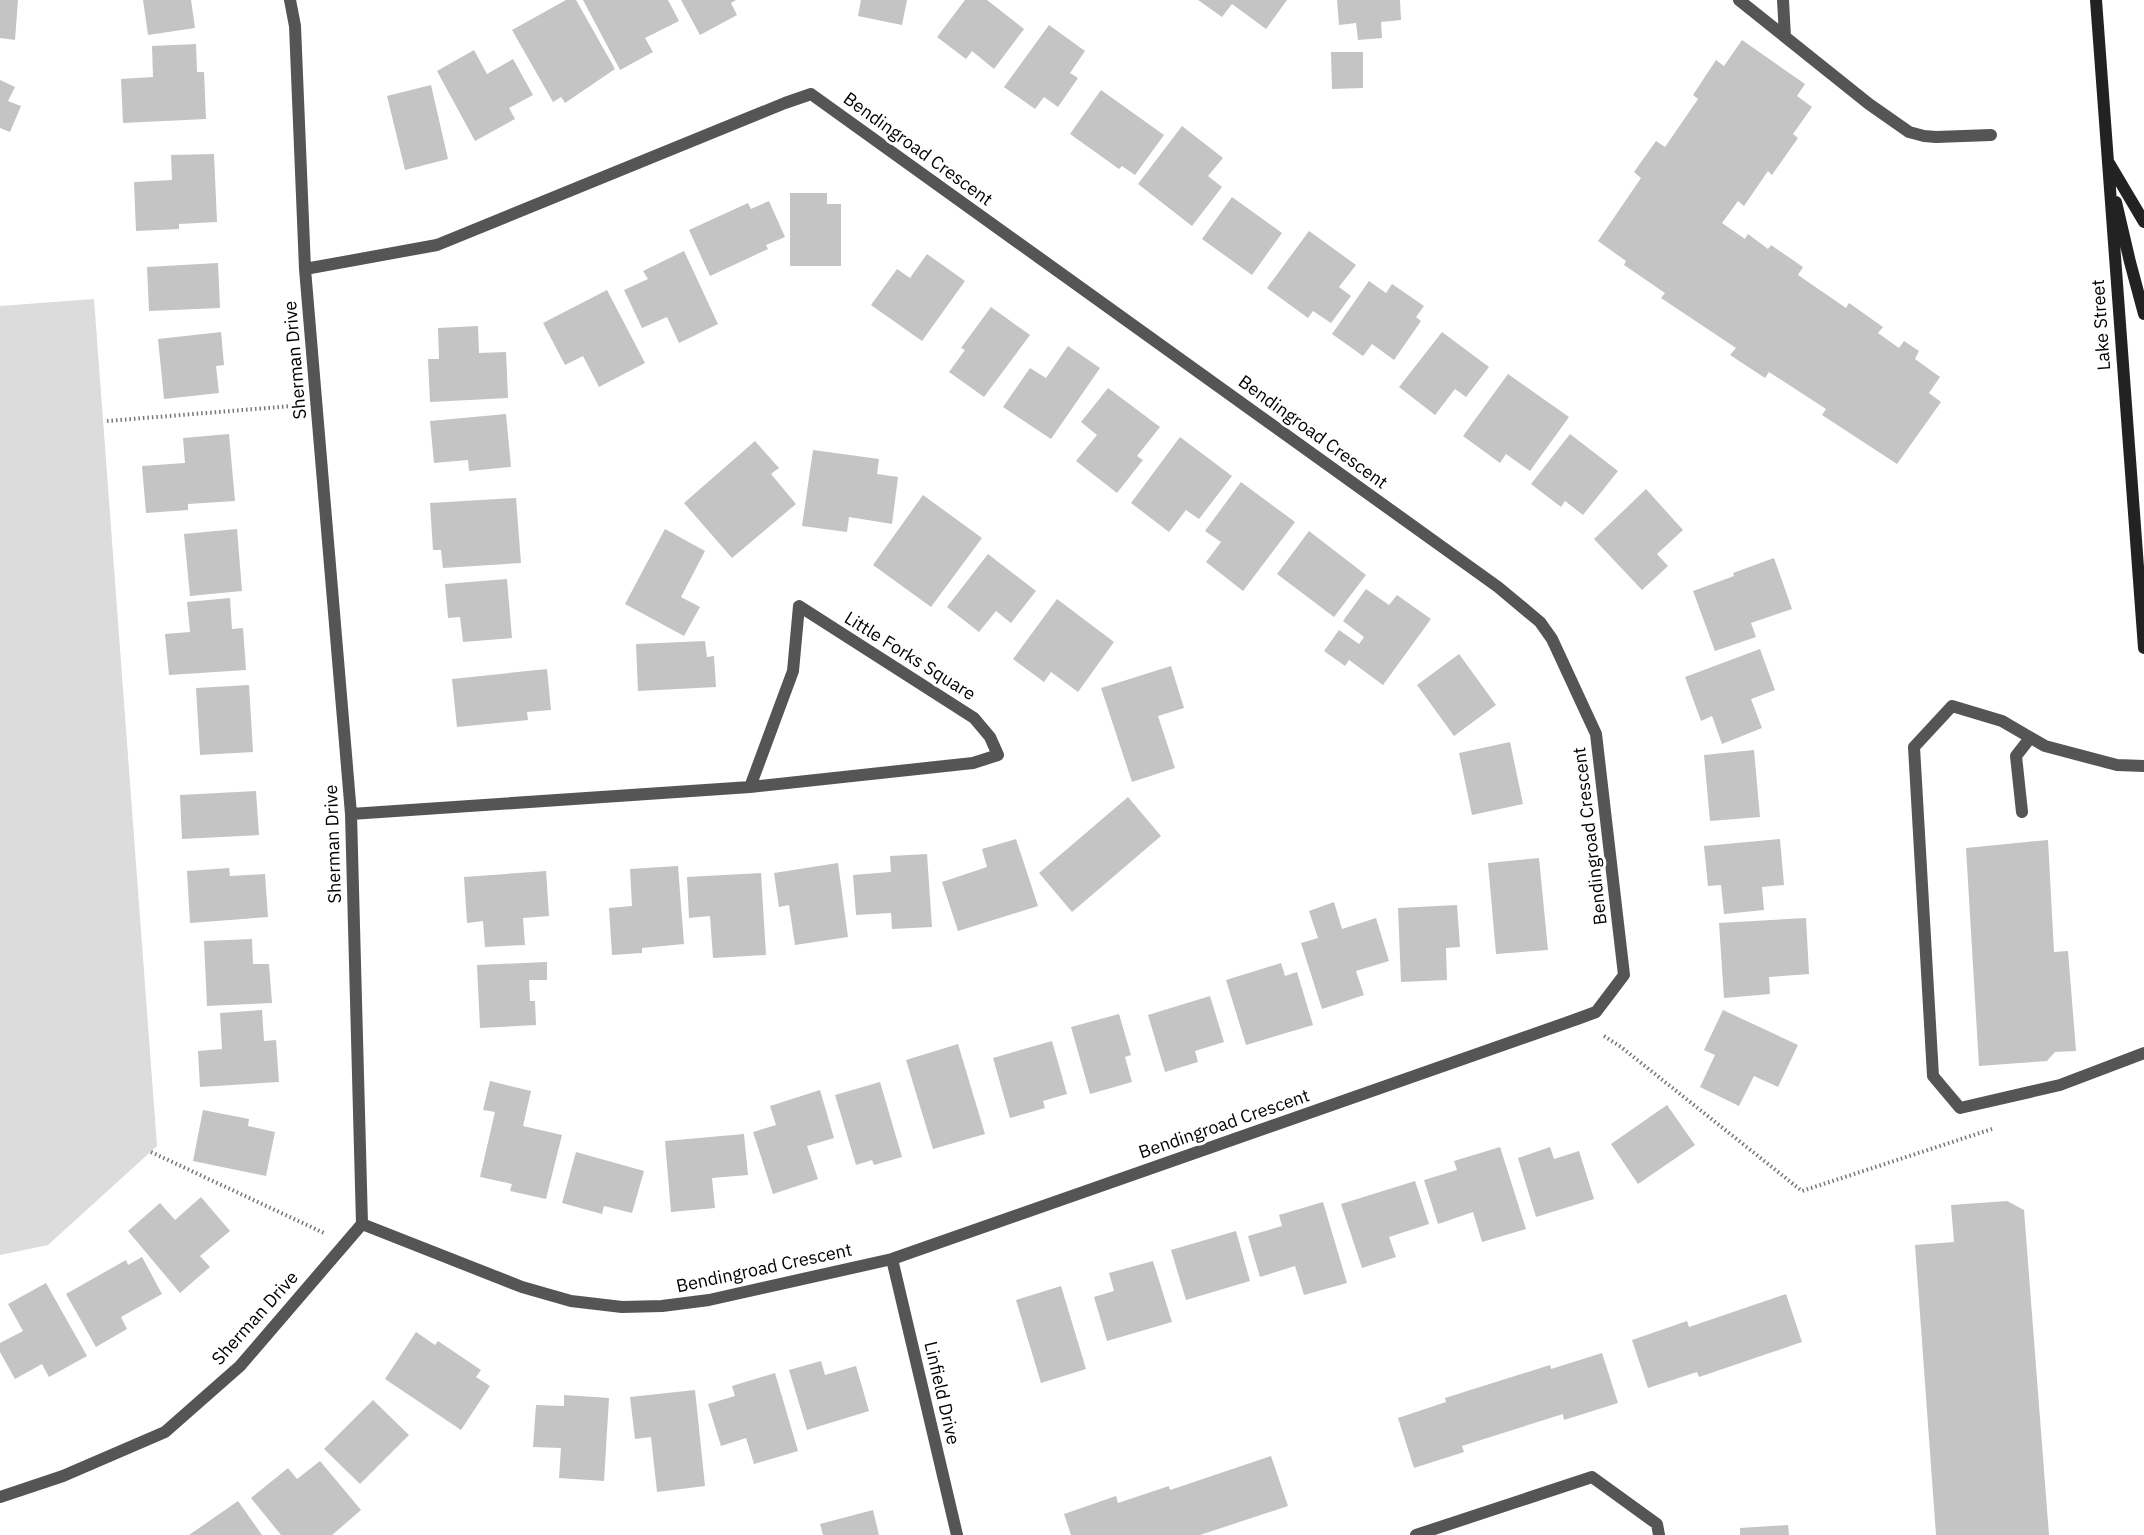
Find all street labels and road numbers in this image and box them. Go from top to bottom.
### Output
street label: Bendingroad Crescent [839,87,998,211]
street label: Lake Street [2086,279,2115,371]
street label: Sherman Drive [278,300,311,420]
street label: Bendingroad Crescent [1234,370,1393,494]
street label: Little Forks Square [840,606,980,705]
street label: Bendingroad Crescent [1567,746,1612,926]
street label: Sherman Drive [319,784,346,904]
street label: Bendingroad Crescent [1135,1083,1312,1164]
street label: Bendingroad Crescent [674,1238,854,1297]
street label: Sherman Drive [206,1266,303,1369]
street label: Linfield Drive [919,1339,966,1447]

